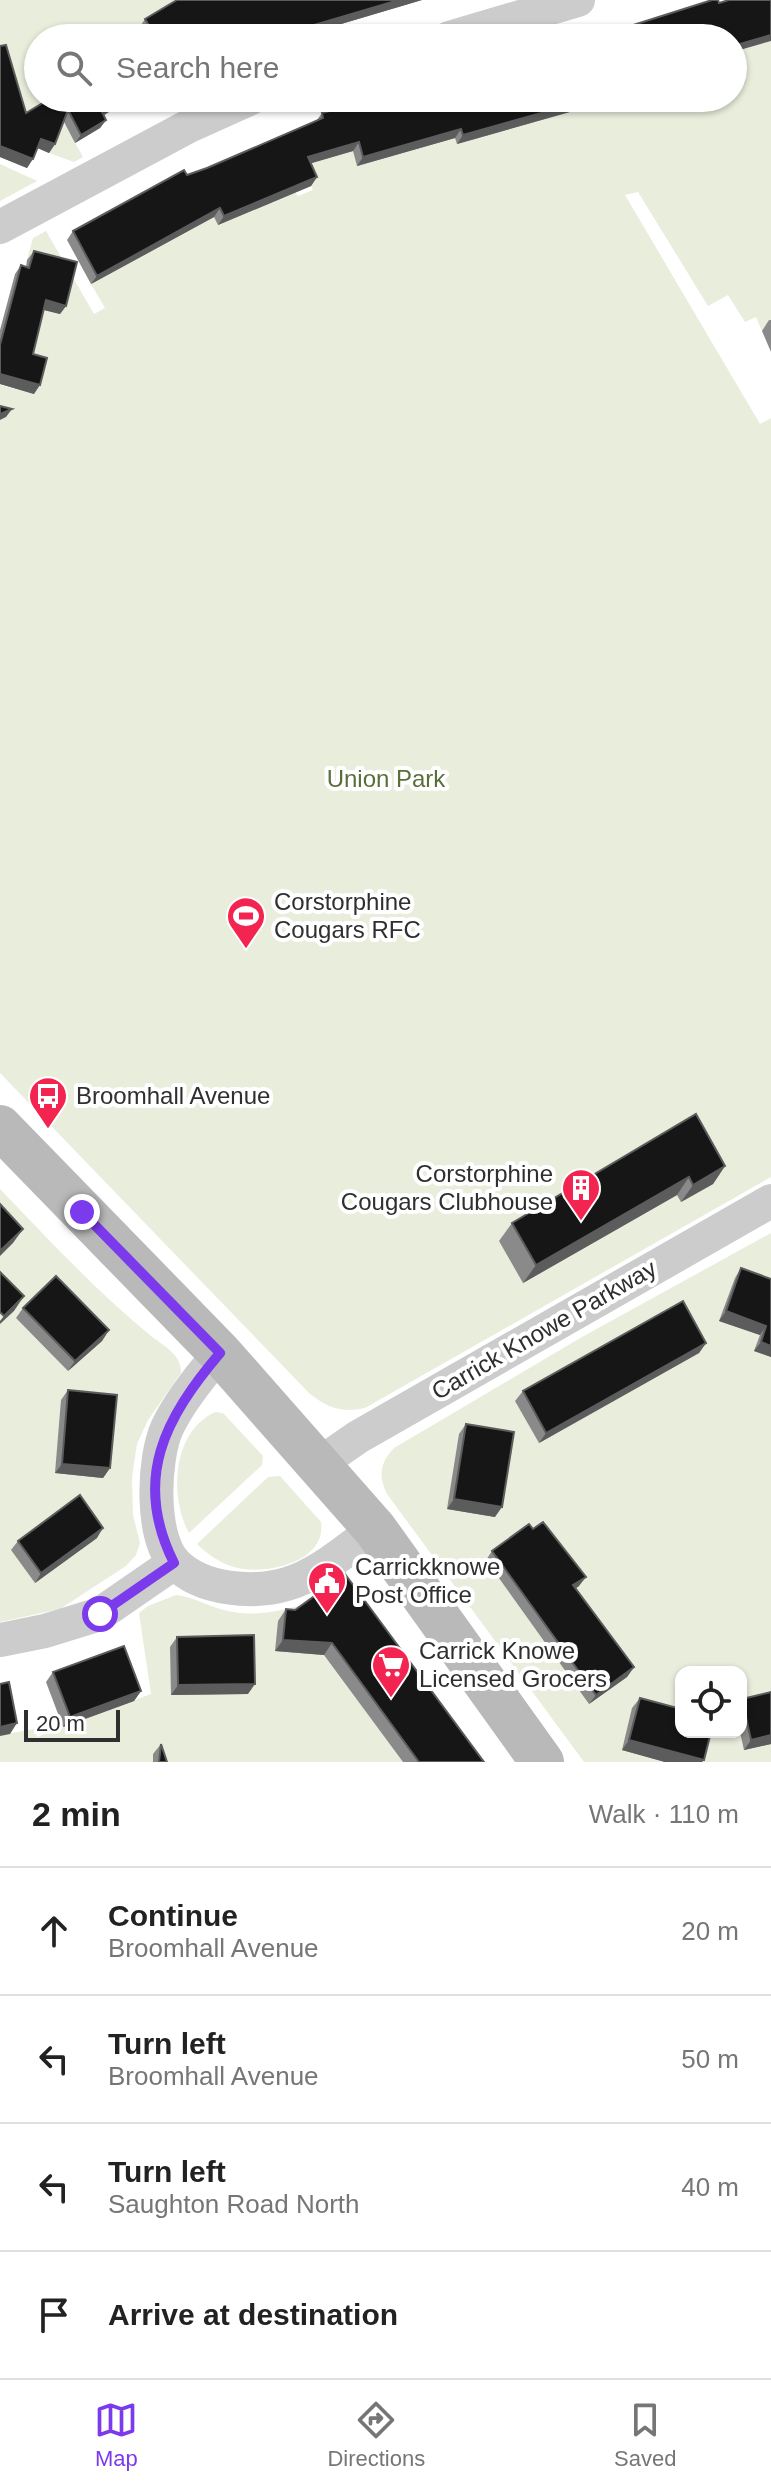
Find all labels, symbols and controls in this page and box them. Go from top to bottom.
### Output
search box [24,24,747,112]
icon: search [52,46,96,90]
text: Search here [116,51,279,84]
park label: Union Park [327,765,446,792]
place label: Corstorphine Cougars RFC [274,888,421,943]
sports icon: Corstorphine Cougars RFC [225,895,267,950]
bus stop icon: Broomhall Avenue [27,1075,69,1130]
place label: Broomhall Avenue [76,1082,270,1109]
place label: Corstorphine Cougars Clubhouse [341,1160,553,1215]
building icon: Corstorphine Cougars Clubhouse [560,1167,602,1222]
route end [64,1194,100,1230]
street label: Carrick Knowe Parkway [427,1254,661,1405]
place label: Carrickknowe Post Office [355,1553,500,1608]
public building icon: Carrickknowe Post Office [306,1560,348,1615]
route start [82,1596,118,1632]
place label: Carrick Knowe Licensed Grocers [419,1637,607,1692]
supermarket icon: Carrick Knowe Licensed Grocers [370,1644,412,1699]
map controls [675,1666,747,1738]
button: locate [675,1666,747,1738]
scale bar [24,1706,120,1742]
text: 20 m [36,1711,85,1736]
text: 2 min [32,1795,121,1833]
text: Walk · 110 m [589,1799,739,1829]
text: Continue [108,1899,238,1932]
icon: ahead [32,1909,76,1953]
text: 20 m [681,1916,739,1946]
text: Broomhall Avenue [108,1933,319,1963]
text: Turn left [108,2027,226,2060]
icon: left [32,2037,76,2081]
text: 50 m [681,2044,739,2074]
text: Broomhall Avenue [108,2061,319,2091]
text: Turn left [108,2155,226,2188]
icon: left [32,2165,76,2209]
text: 40 m [681,2172,739,2202]
text: Saughton Road North [108,2189,360,2219]
icon: arrive [32,2293,76,2337]
text: Arrive at destination [108,2298,398,2331]
tab: Map [94,2398,138,2472]
tab: Directions [327,2398,425,2472]
tab: Saved [614,2398,677,2472]

